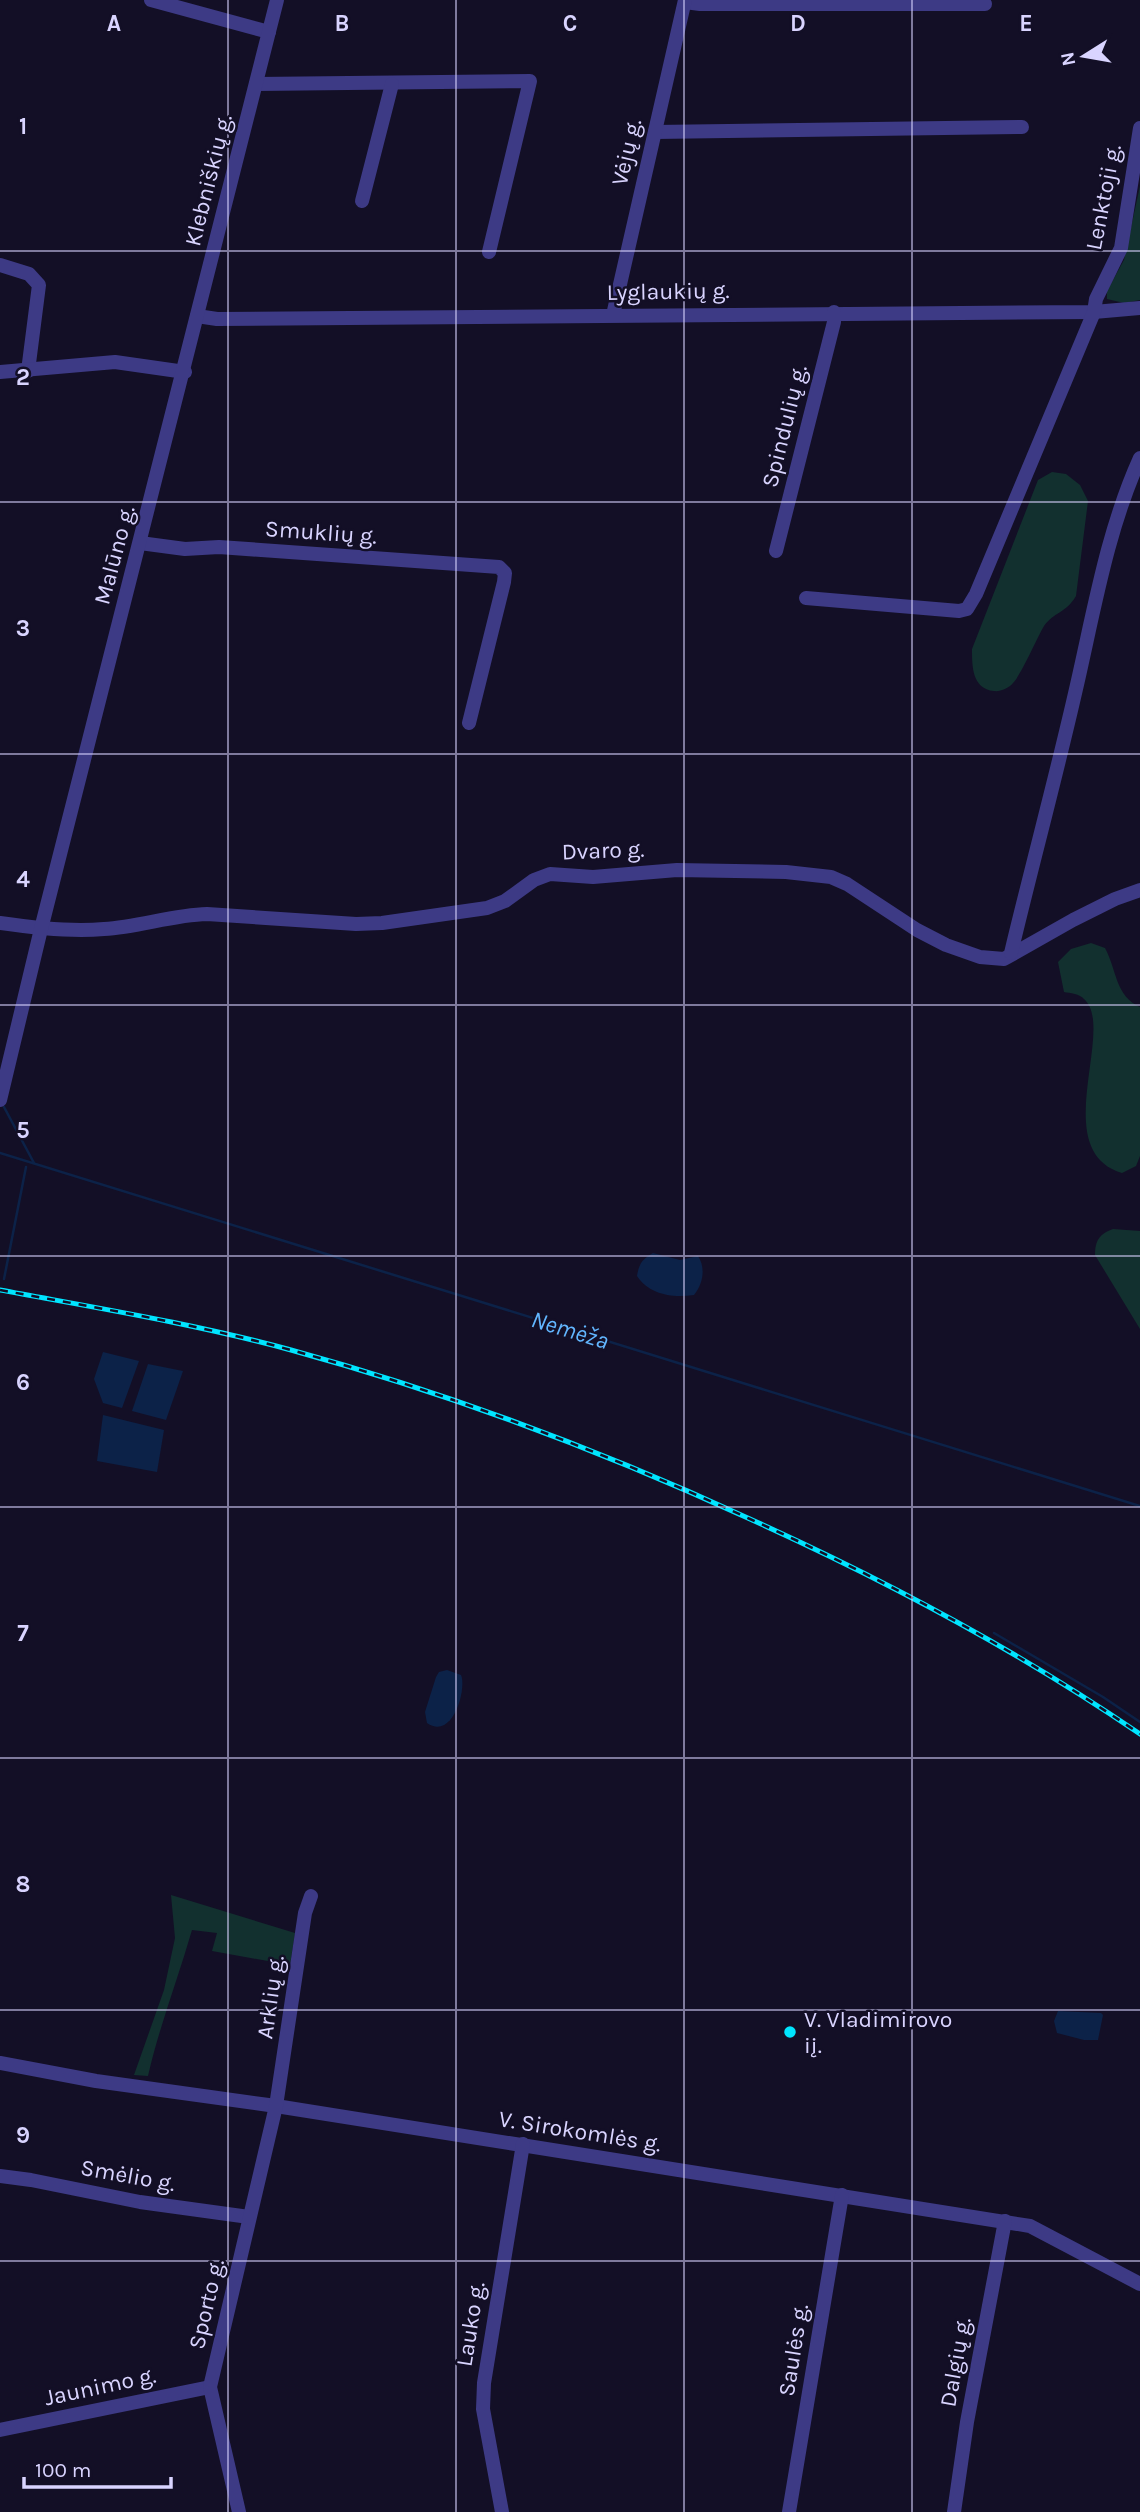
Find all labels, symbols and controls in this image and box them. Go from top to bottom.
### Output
text: A [107,10,121,37]
text: B [335,10,349,37]
text: C [563,10,577,37]
text: D [790,10,806,37]
text: E [1019,10,1033,37]
north arrow [1049,21,1119,91]
text: N [1056,50,1080,68]
street label: Klebniškių g. [179,111,238,249]
text: 1 [19,113,27,140]
street label: Vėjų g. [606,116,647,188]
street label: Lenktoji g. [1080,142,1127,252]
street label: Lyglaukių g. [606,277,730,306]
street label: Spindulių g. [756,362,813,490]
text: 2 [16,364,30,391]
street label: Malūno g. [88,503,141,608]
street label: Smuklių g. [264,515,378,550]
text: 3 [16,615,30,642]
street label: Dvaro g. [561,836,645,865]
text: 4 [16,866,30,893]
text: 5 [16,1117,30,1144]
water label: Nemėža [528,1305,612,1355]
text: 6 [16,1369,30,1396]
text: 7 [17,1620,29,1647]
text: 8 [16,1871,30,1898]
street label: Arklių g. [251,1953,290,2041]
place label: V. Vladimirovo iį. [804,2006,952,2059]
marker: V. Vladimirovo iį. [782,2024,798,2040]
street label: V. Sirokomlės g. [497,2105,663,2158]
text: 9 [16,2122,30,2149]
street label: Smėlio g. [78,2154,177,2197]
street label: Sporto g. [183,2256,230,2352]
street label: Lauko g. [450,2280,491,2368]
street label: Saulės g. [773,2302,814,2398]
street label: Dalgių g. [934,2315,977,2409]
street label: Jaunimo g. [42,2362,158,2411]
scale bar [24,2446,172,2490]
text: 100 m [35,2458,92,2482]

